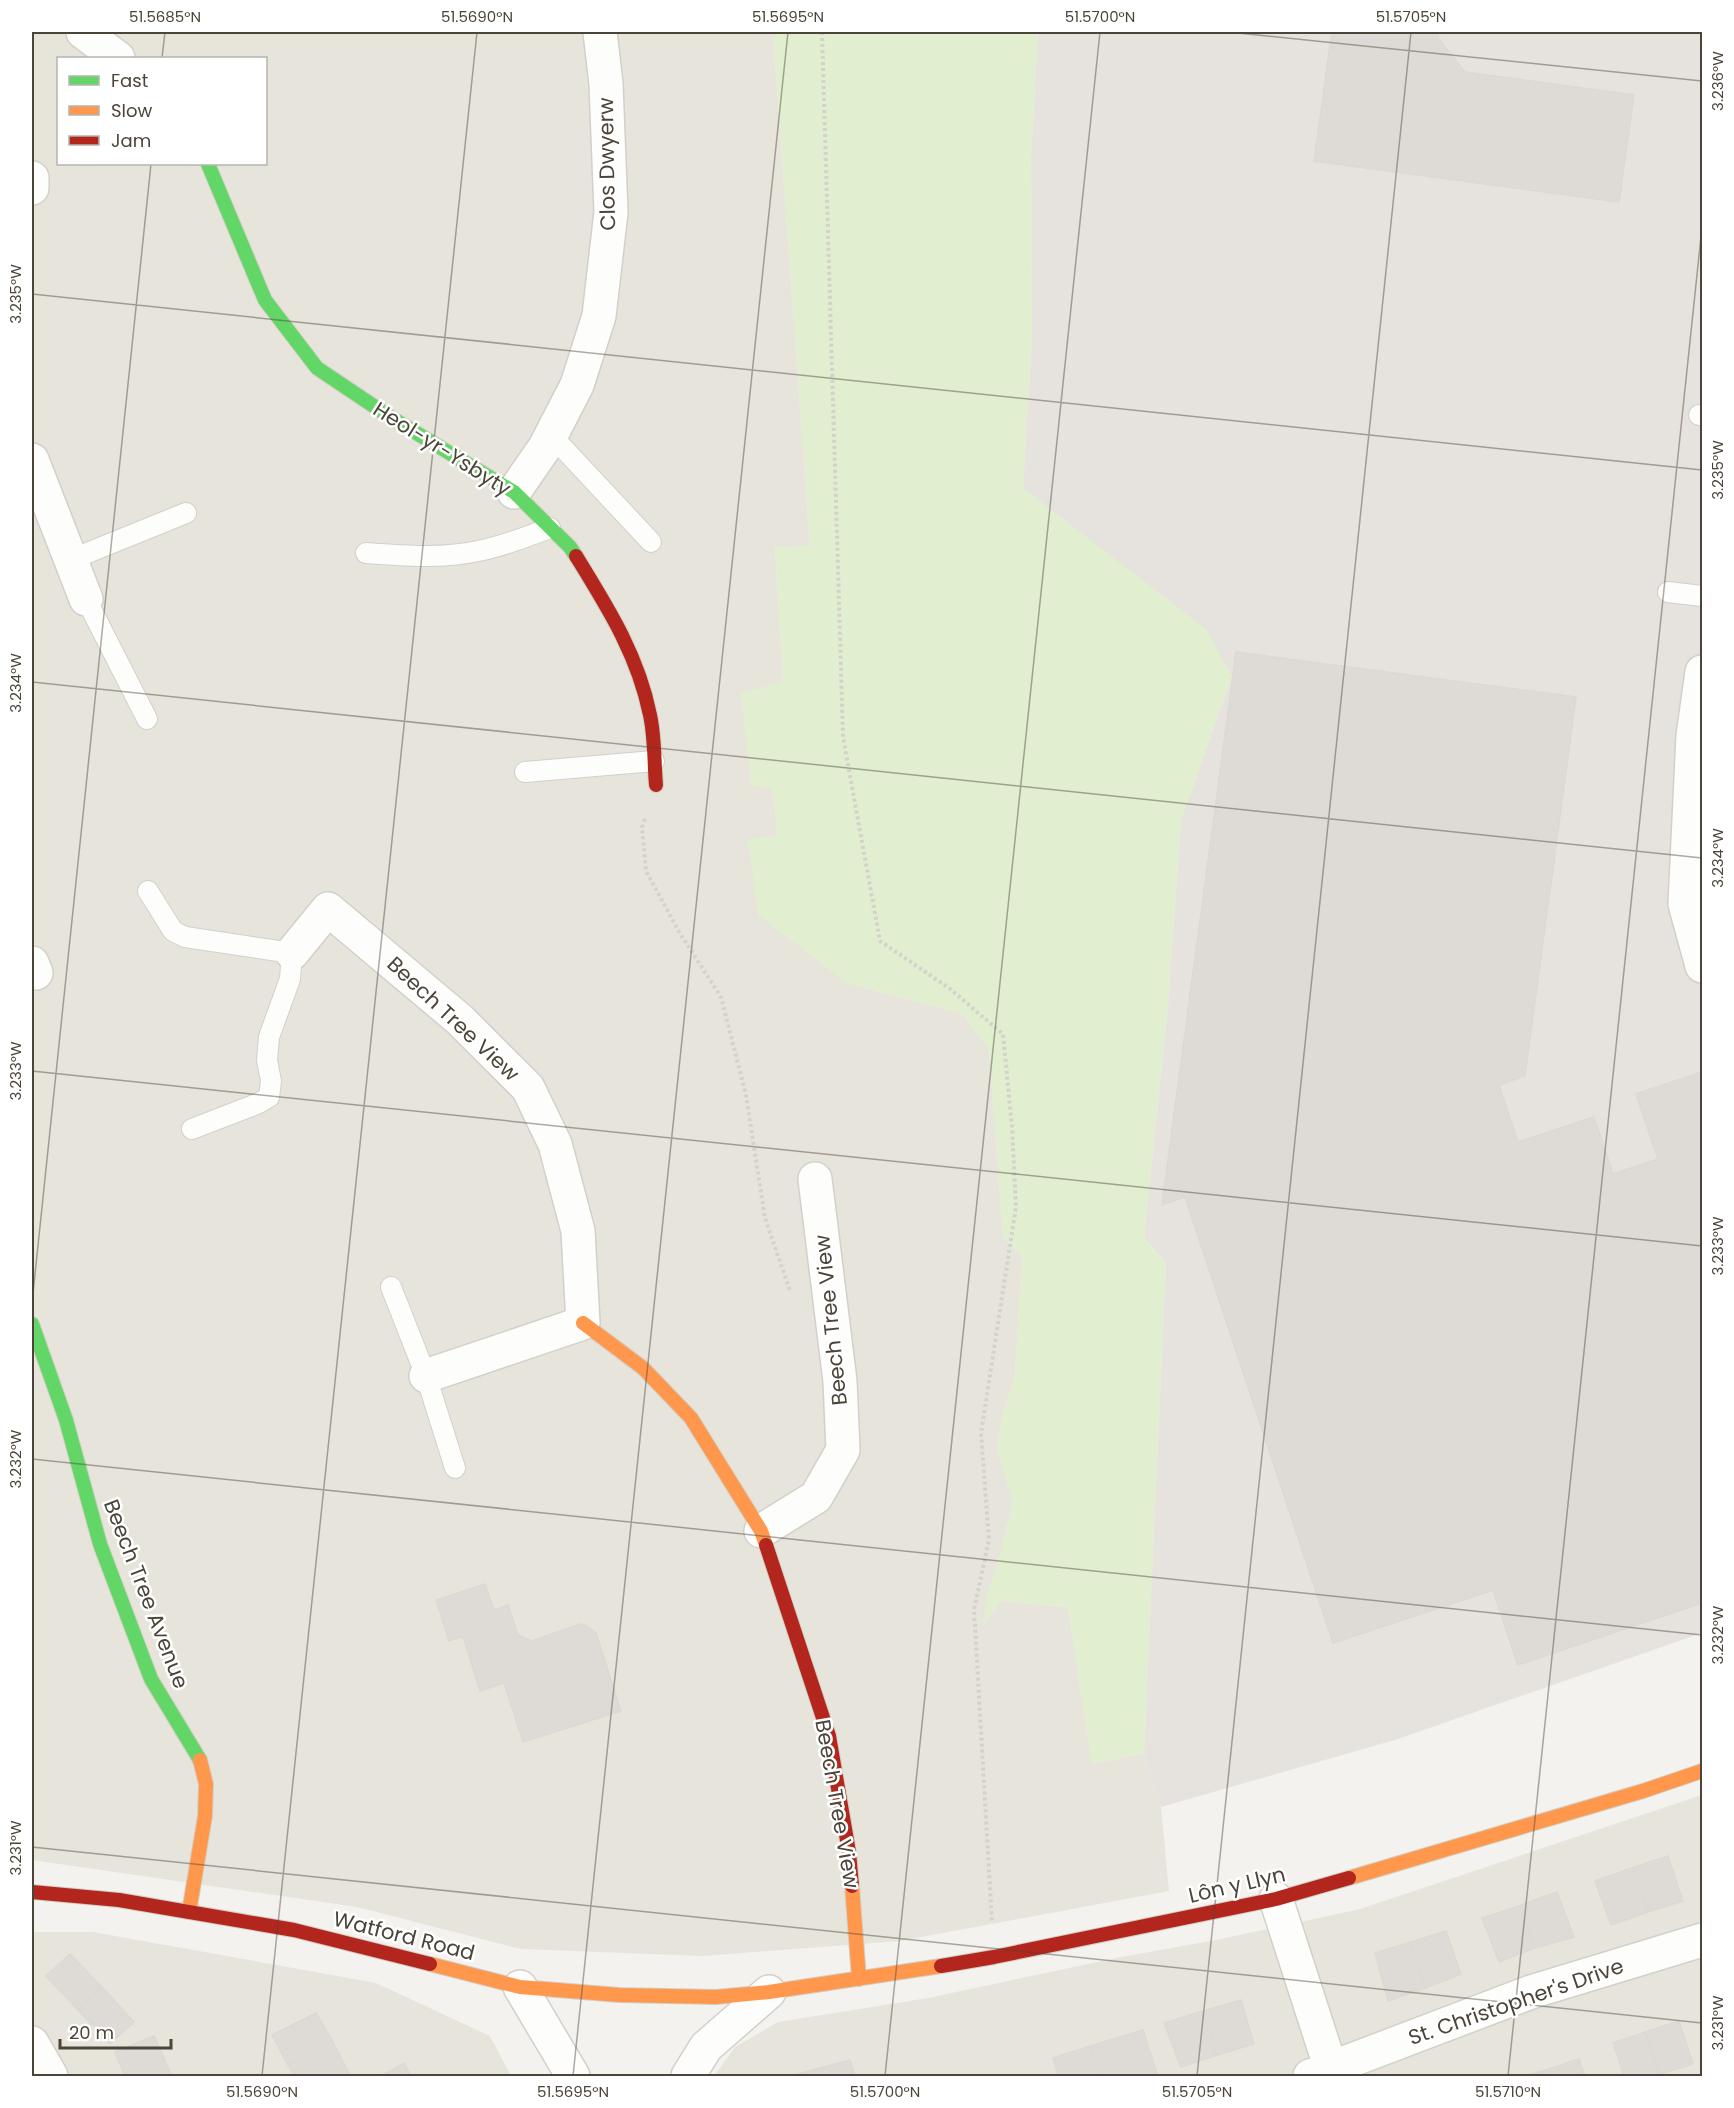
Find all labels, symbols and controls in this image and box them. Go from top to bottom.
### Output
text: 51.5685°N [129,6,201,27]
text: 51.5690°N [441,6,513,27]
text: 51.5695°N [752,6,824,27]
text: 51.5700°N [1065,6,1135,27]
text: 51.5705°N [1376,6,1446,27]
text: 3.236°W [1707,51,1728,111]
legend [57,57,267,165]
text: Fast [111,68,148,93]
street label: Clos Dwyerw [591,97,622,231]
text: Slow [111,98,153,123]
text: Jam [111,128,151,153]
text: 3.235°W [5,264,26,324]
street label: Heol-yr-Ysbyty [368,395,517,503]
text: 3.235°W [1707,440,1728,500]
text: 3.234°W [5,653,26,713]
text: 3.234°W [1707,828,1728,888]
street label: Beech Tree View [381,950,526,1088]
text: 3.233°W [5,1041,26,1101]
text: 3.233°W [1707,1216,1728,1276]
street label: Beech Tree View [807,1233,854,1407]
text: 3.232°W [5,1429,26,1488]
street label: Beech Tree Avenue [97,1495,196,1693]
text: 3.232°W [1707,1605,1728,1664]
street label: Beech Tree View [808,1717,867,1891]
text: 3.231°W [5,1820,26,1876]
street label: Lôn y Llyn [1186,1859,1288,1910]
street label: Watford Road [330,1904,478,1967]
street label: St. Christopher's Drive [1404,1951,1627,2052]
text: 3.231°W [1707,1995,1728,2051]
scale bar [60,2012,171,2050]
text: 20 m [69,2020,114,2045]
text: 51.5690°N [226,2081,298,2102]
text: 51.5695°N [537,2081,609,2102]
text: 51.5700°N [850,2081,920,2102]
text: 51.5705°N [1162,2081,1232,2102]
text: 51.5710°N [1475,2081,1541,2102]

